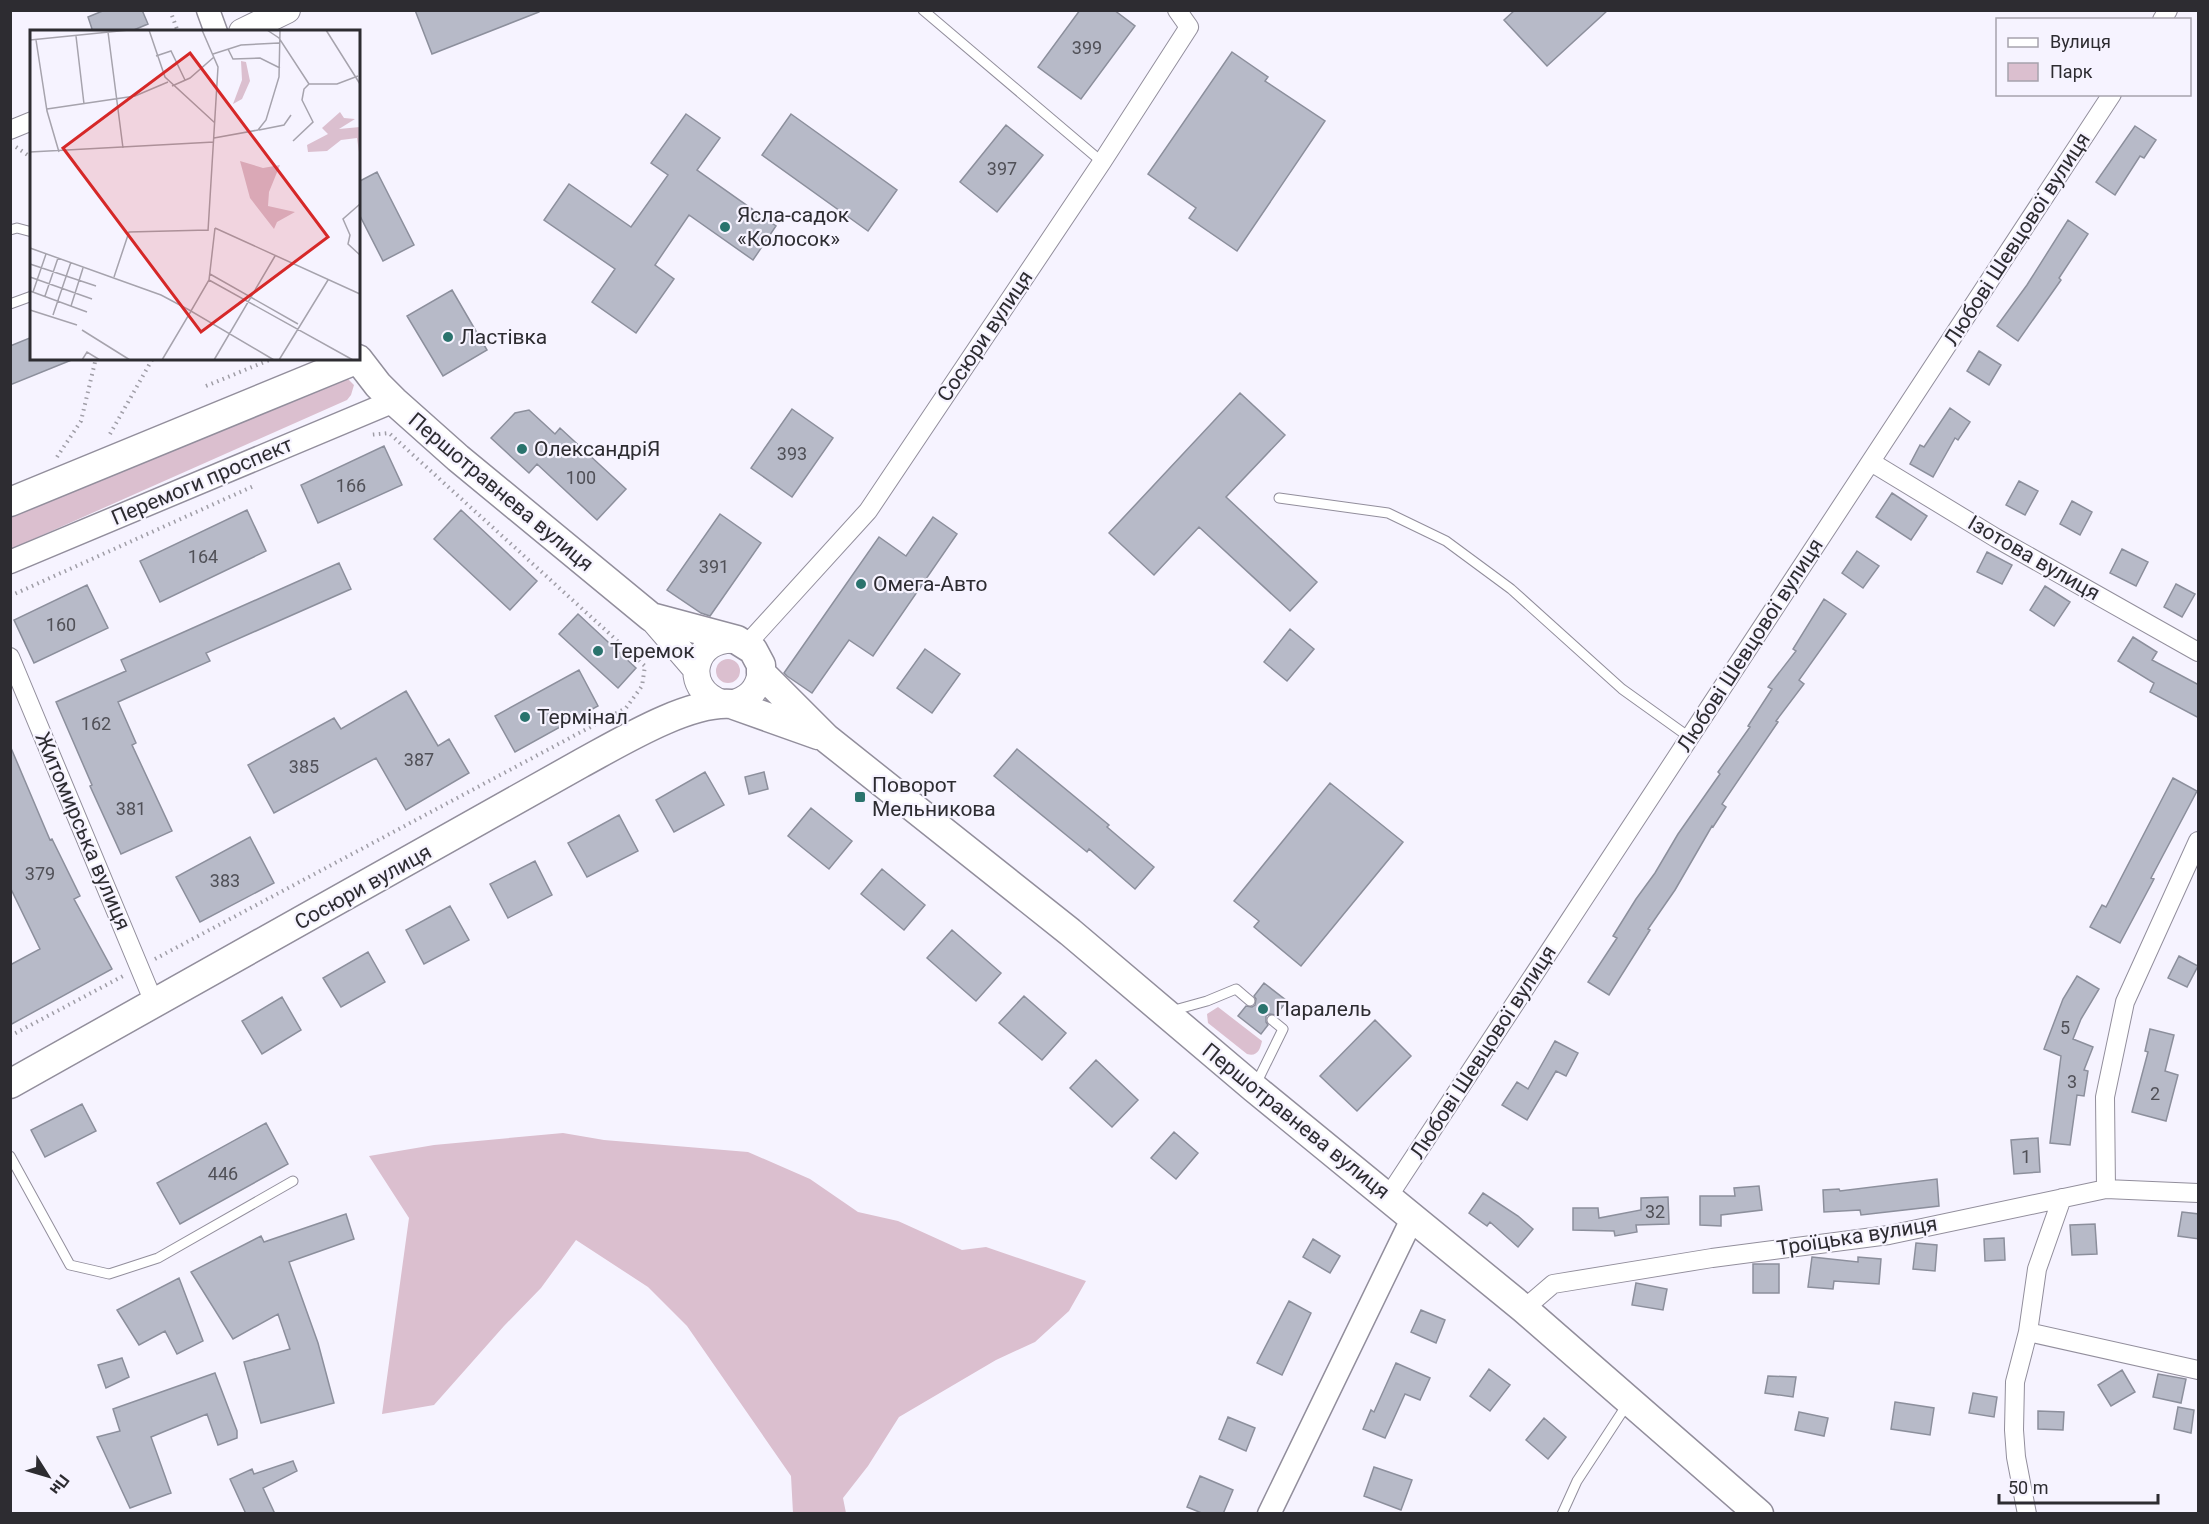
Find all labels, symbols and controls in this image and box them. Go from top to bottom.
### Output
legend [1996,18,2191,96]
inset map [30,30,360,360]
text: Вулиця [2050,31,2111,52]
house number: 399 [1072,37,1102,58]
text: Парк [2050,61,2093,82]
street label: Любові Шевцової вулиця [1939,128,2095,350]
house number: 397 [987,158,1017,179]
place label: Ясла-садок «Колосок» [737,203,850,251]
marker: Ясла-садок «Колосок» [718,220,732,234]
street label: Сосюри вулиця [932,266,1038,406]
place label: Ластівка [460,325,547,349]
marker: Ластівка [441,330,455,344]
street label: Першотравнева вулиця [404,408,598,576]
street label: Перемоги проспект [108,432,296,530]
place label: ОлександріЯ [534,437,660,461]
marker: ОлександріЯ [515,442,529,456]
house number: 393 [777,443,807,464]
house number: 100 [566,467,596,488]
house number: 166 [336,475,366,496]
street label: Ізотова вулиця [1964,511,2104,605]
street label: Любові Шевцової вулиця [1672,534,1828,756]
house number: 164 [188,546,218,567]
house number: 391 [699,556,729,577]
place label: Омега-Авто [873,572,987,596]
marker: Омега-Авто [854,577,868,591]
house number: 160 [46,614,76,635]
place label: Теремок [610,639,695,663]
marker: Теремок [591,644,605,658]
place label: Термінал [537,705,628,729]
marker: Термінал [518,710,532,724]
house number: 162 [81,713,111,734]
street label: Житомирська вулиця [30,729,136,933]
house number: 387 [404,749,434,770]
house number: 385 [289,756,319,777]
place label: Поворот Мельникова [872,773,996,821]
marker: Поворот Мельникова [853,790,867,804]
house number: 381 [116,798,146,819]
street label: Сосюри вулиця [290,839,436,935]
house number: 379 [25,863,55,884]
house number: 383 [210,870,240,891]
street label: Любові Шевцової вулиця [1405,941,1561,1163]
place label: Паралель [1275,997,1371,1021]
marker: Паралель [1256,1002,1270,1016]
house number: 5 [2060,1017,2070,1038]
street label: Першотравнева вулиця [1198,1038,1394,1204]
house number: 3 [2067,1071,2077,1092]
house number: 2 [2150,1083,2160,1104]
house number: 1 [2021,1146,2031,1167]
house number: 446 [208,1163,238,1184]
house number: 32 [1645,1201,1665,1222]
street label: Троїцька вулиця [1775,1211,1939,1261]
north arrow [18,1446,78,1506]
scale bar [1999,1467,2158,1505]
text: Пн [46,1471,73,1499]
text: 50 m [2008,1477,2048,1498]

